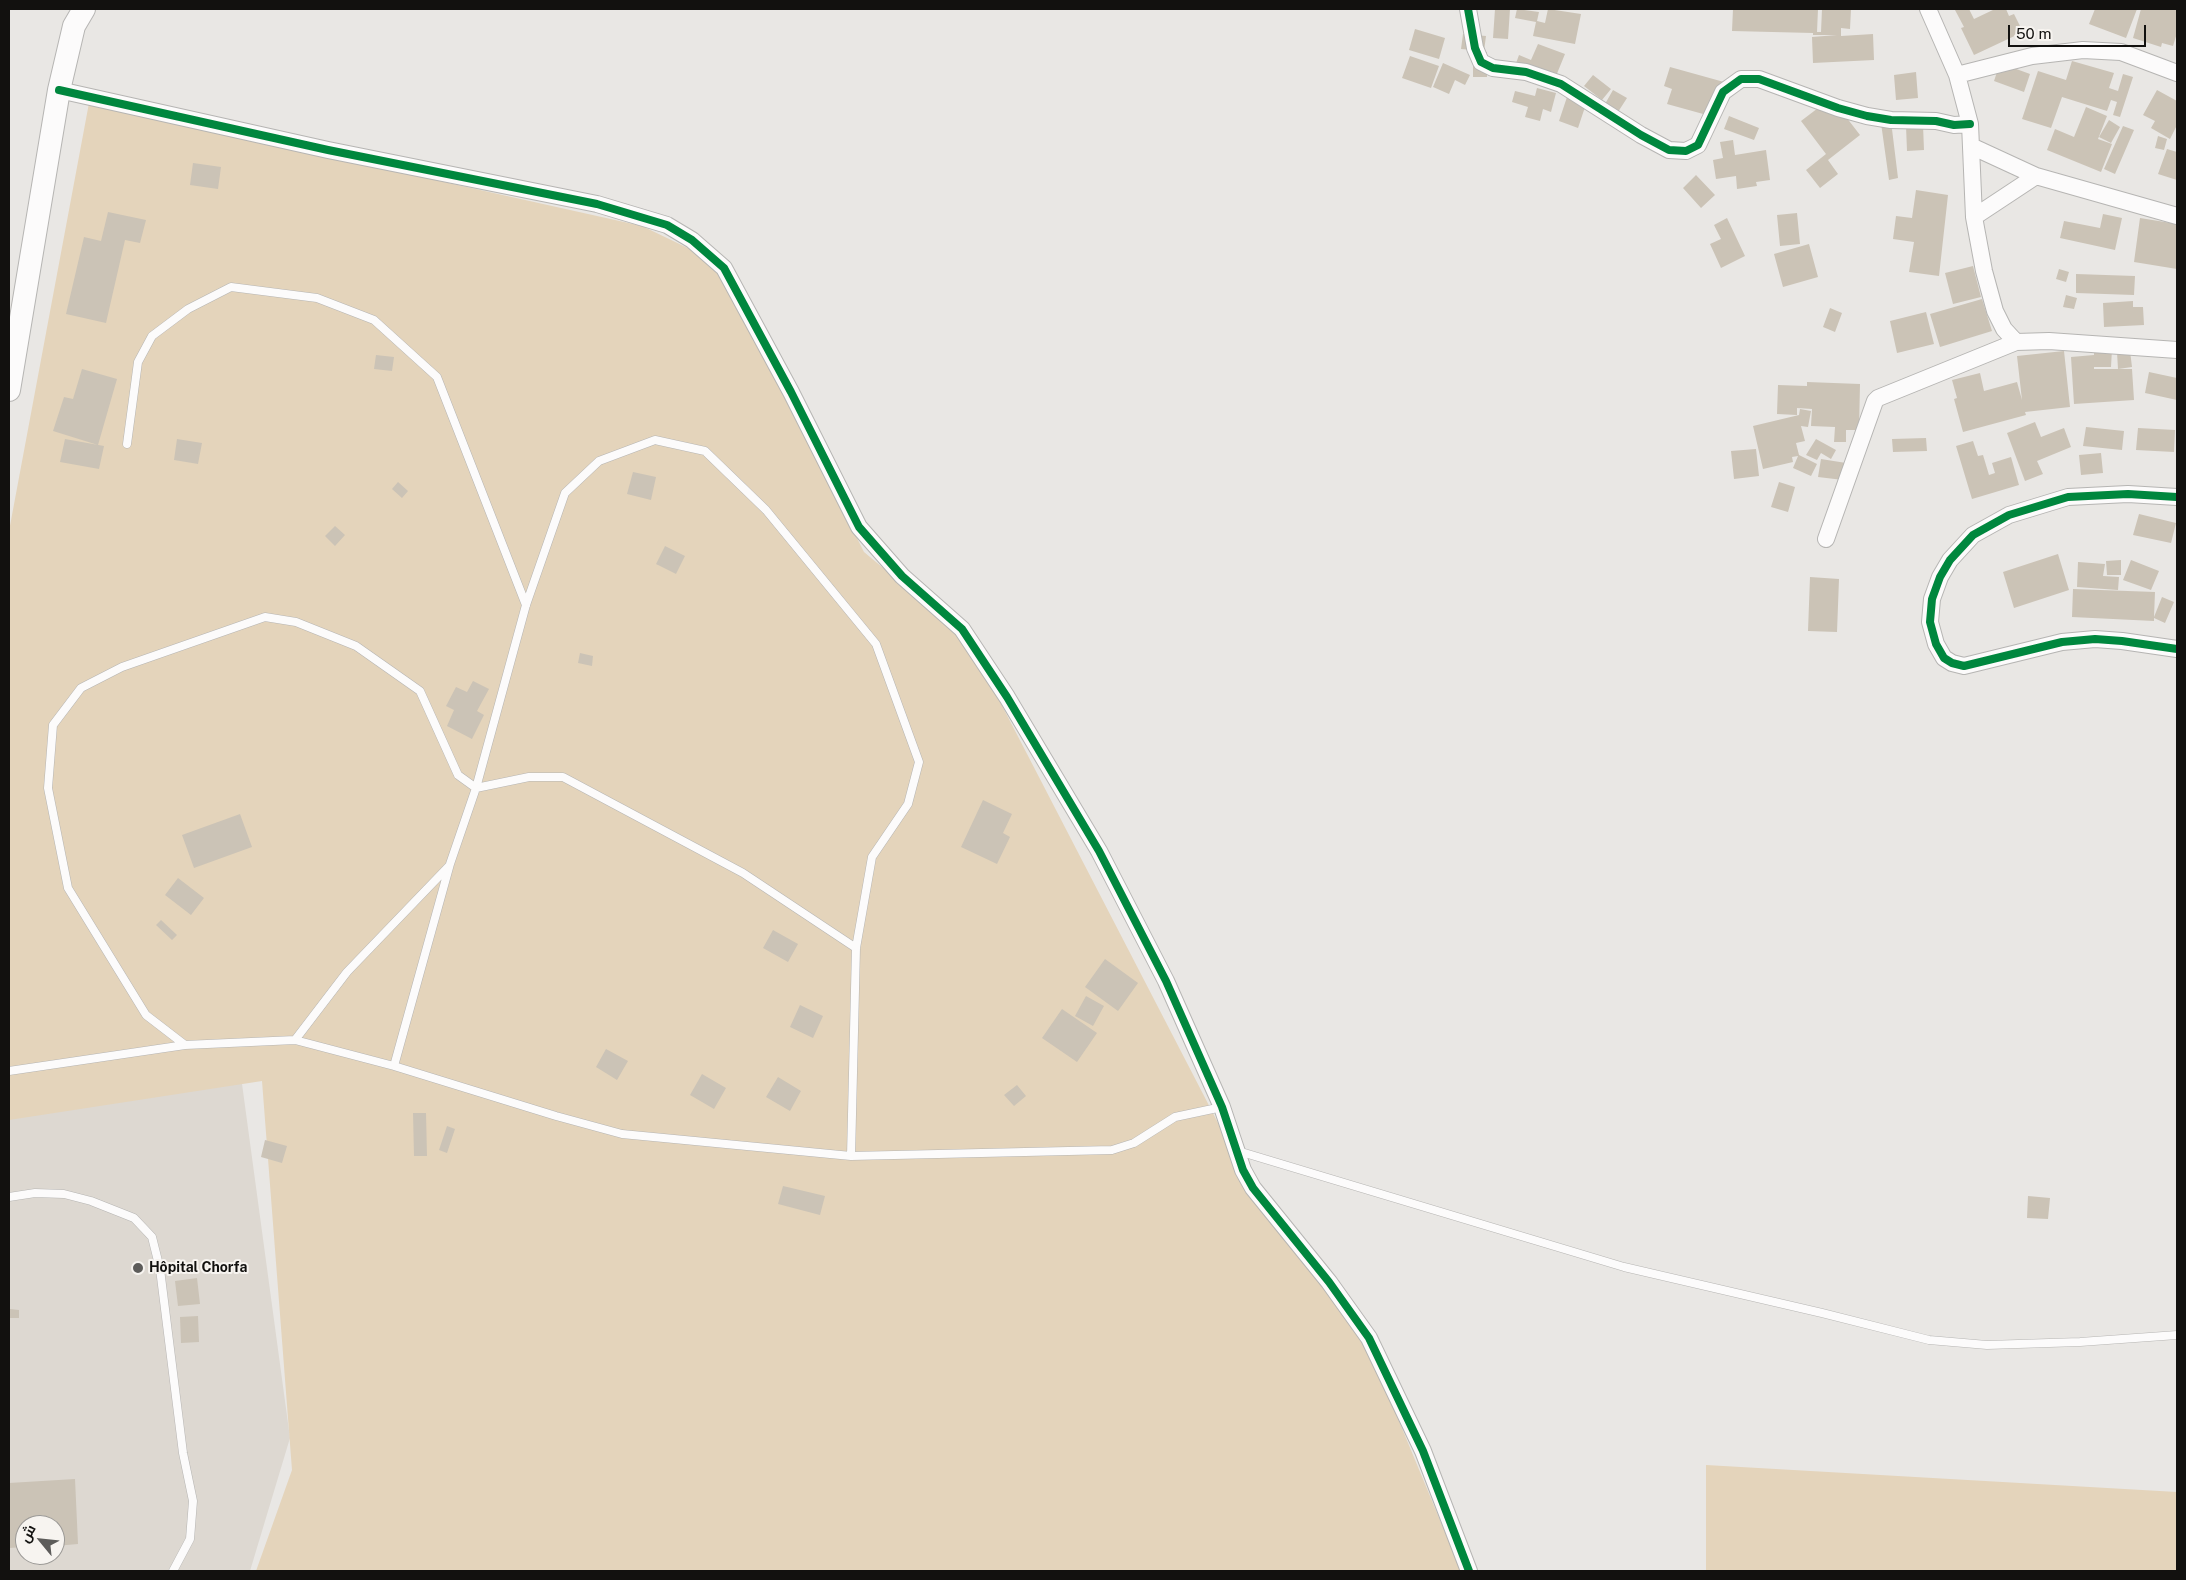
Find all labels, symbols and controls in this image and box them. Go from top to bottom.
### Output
scale bar [2011,15,2148,47]
text: 50 m [2016,25,2051,42]
place label: Hôpital Chorfa [149,1260,247,1276]
marker: Hôpital Chorfa [131,1261,145,1275]
north arrow [15,1515,65,1565]
text: ش [16,1522,39,1545]

